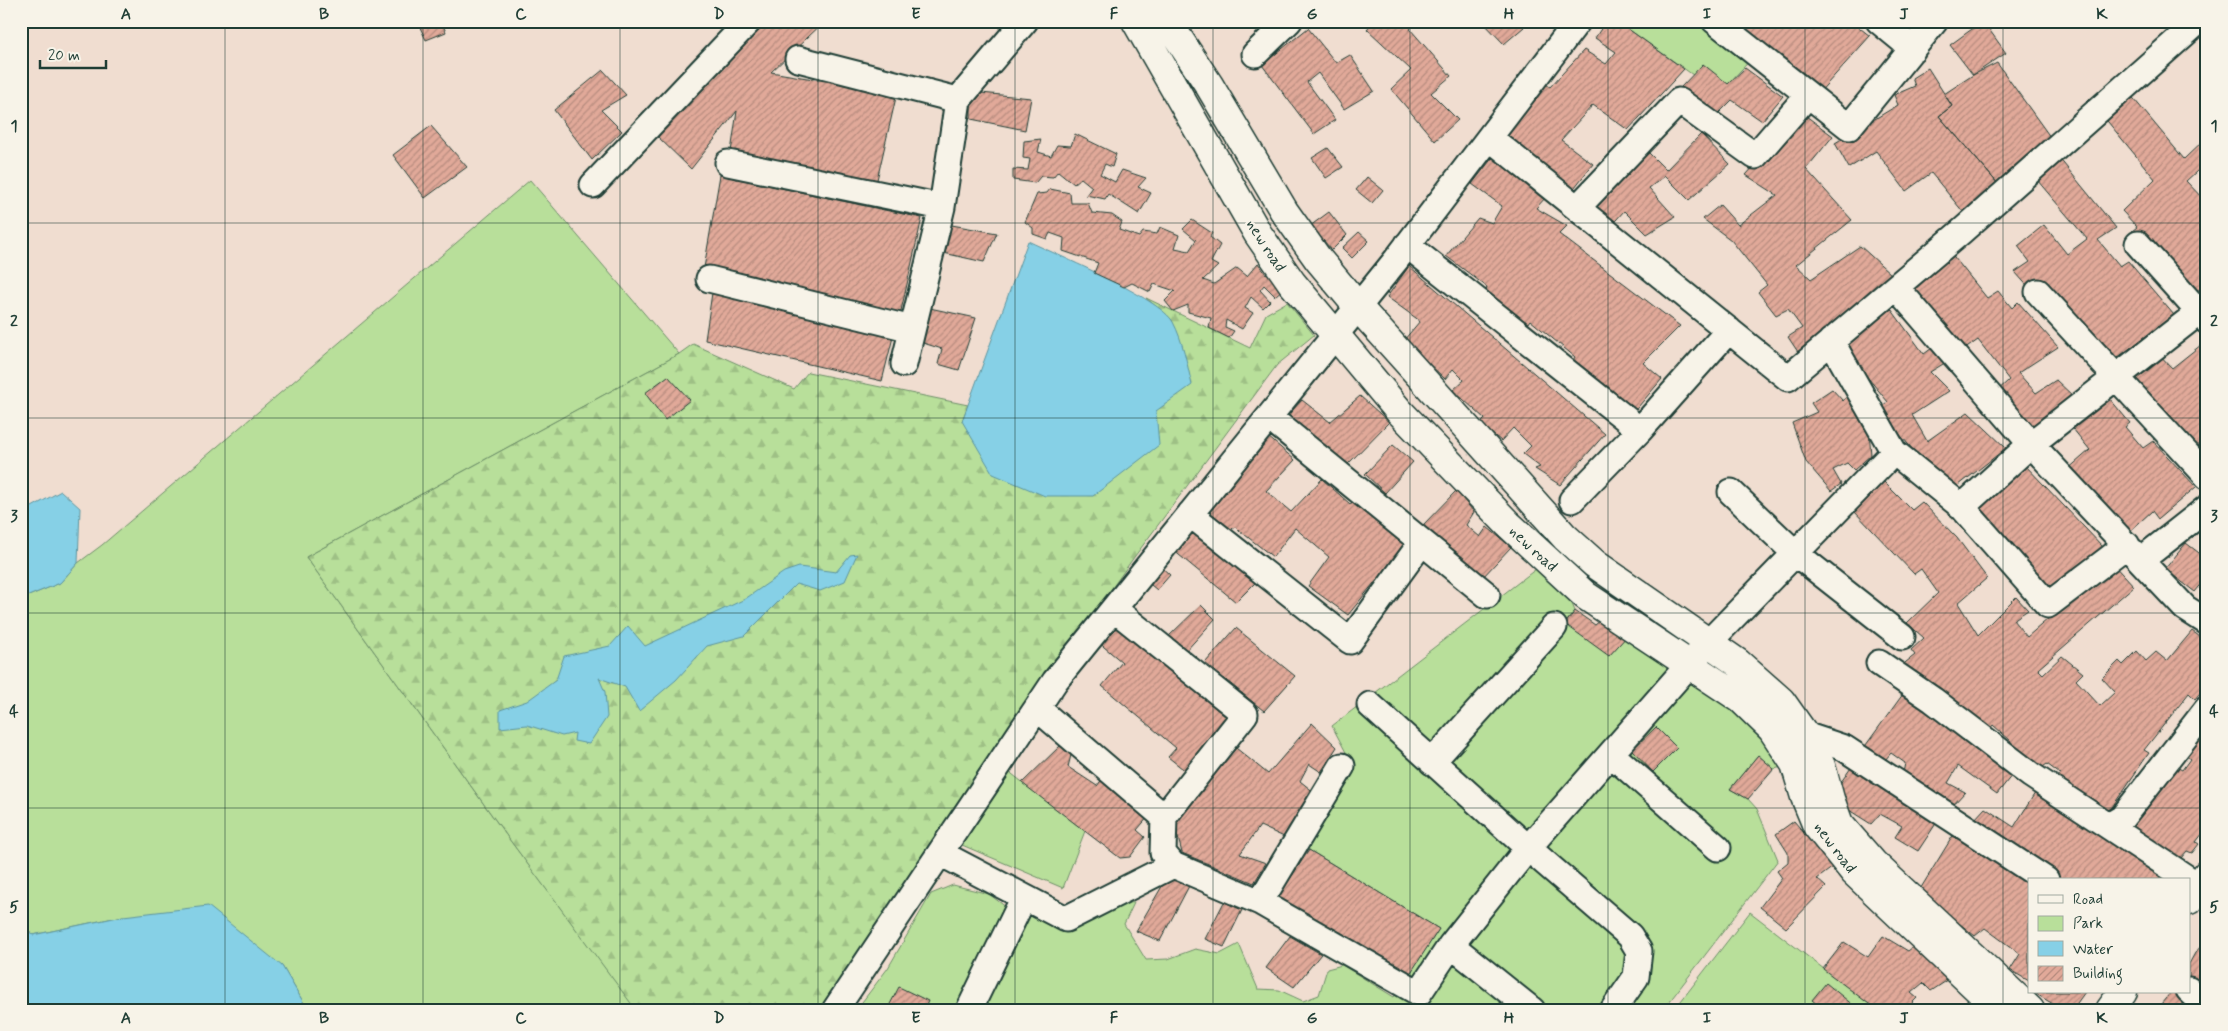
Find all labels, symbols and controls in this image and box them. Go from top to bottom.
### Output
text: A [121,4,131,25]
text: B [319,4,329,25]
text: C [515,4,527,25]
text: D [713,4,725,25]
text: E [911,4,921,25]
text: F [1110,4,1119,25]
text: G [1307,4,1318,25]
text: H [1504,4,1515,25]
text: I [1703,4,1712,25]
text: J [1899,4,1909,25]
text: K [2096,4,2108,25]
scale bar [40,38,106,70]
text: 20 m [48,46,80,66]
text: 1 [10,116,18,137]
text: 1 [2210,116,2218,137]
street label: new road [1241,215,1291,276]
text: 2 [10,311,18,332]
text: 2 [2210,311,2218,332]
text: 3 [10,506,18,527]
text: 3 [2210,506,2218,527]
street label: new road [1504,521,1562,577]
text: 4 [9,701,19,722]
text: 4 [2209,701,2219,722]
street label: new road [1809,818,1861,878]
legend [2028,878,2190,994]
text: Road [2073,890,2103,910]
text: 5 [9,897,19,918]
text: 5 [2209,897,2219,918]
text: Park [2073,914,2103,934]
text: Water [2073,940,2113,960]
text: Building [2073,964,2123,985]
text: A [121,1008,131,1029]
text: B [319,1008,329,1029]
text: C [515,1008,527,1029]
text: D [713,1008,725,1029]
text: E [911,1008,921,1029]
text: F [1110,1008,1119,1029]
text: G [1307,1008,1318,1029]
text: H [1504,1008,1515,1029]
text: I [1703,1008,1712,1029]
text: J [1899,1008,1909,1029]
text: K [2096,1008,2108,1029]

